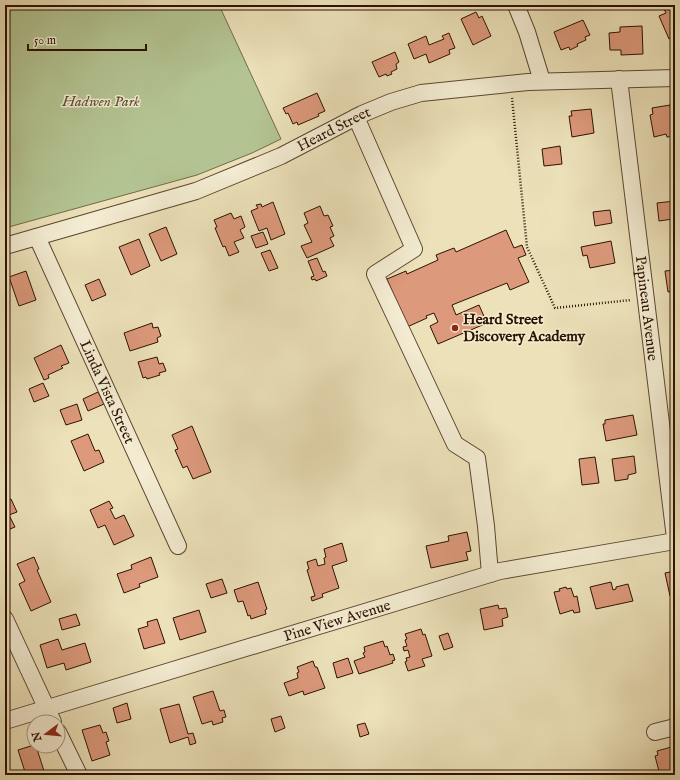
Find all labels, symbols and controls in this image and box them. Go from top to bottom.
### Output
scale bar [28,26,146,52]
text: 50 m [34,33,56,48]
park label: Hadwen Park [61,92,140,111]
street label: Heard Street [294,103,373,156]
street label: Papineau Avenue [631,255,662,362]
place label: Heard Street Discovery Academy [463,310,586,346]
marker: Heard Street Discovery Academy [450,323,460,333]
street label: Linda Vista Street [75,337,139,447]
street label: Pine View Avenue [282,596,393,646]
north arrow [26,714,66,754]
text: N [29,730,46,744]

